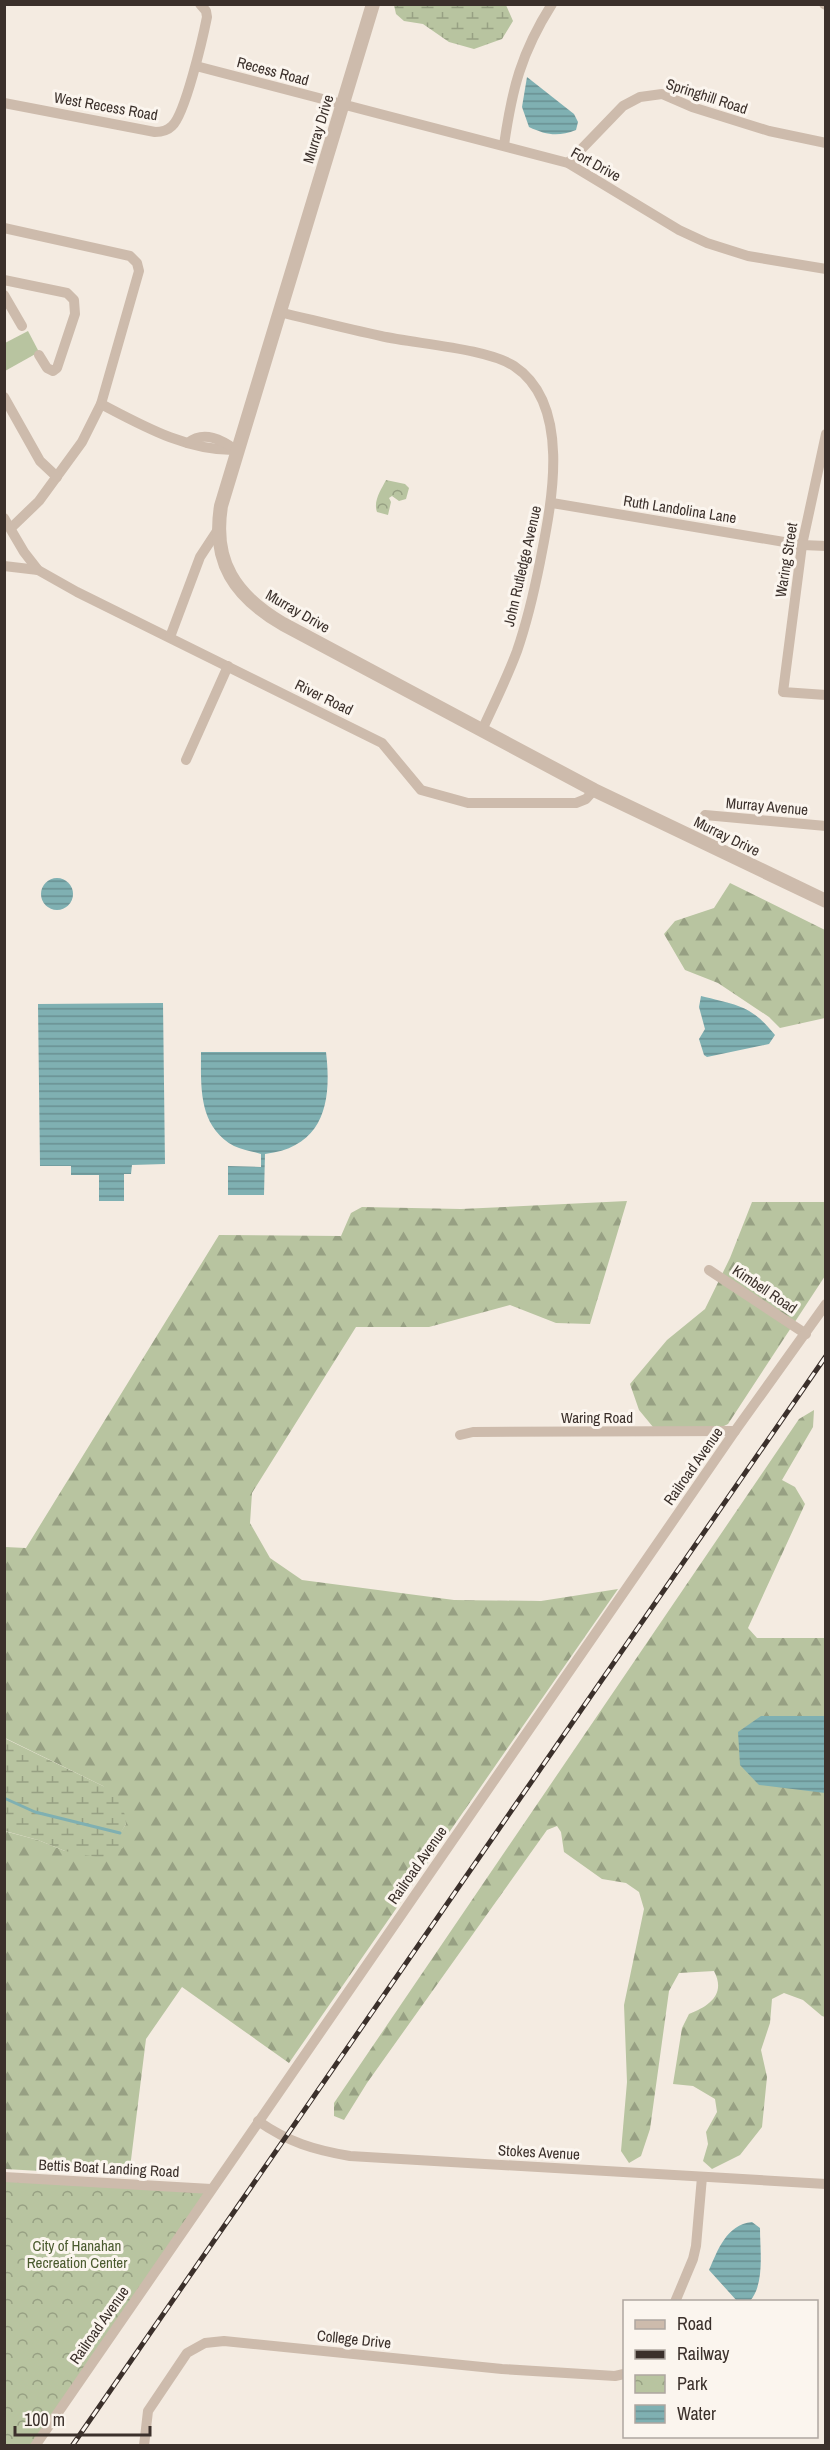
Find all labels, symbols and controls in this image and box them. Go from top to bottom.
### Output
street label: Recess Road [235,51,311,91]
street label: Springhill Road [663,73,751,119]
street label: West Recess Road [52,87,160,125]
street label: Murray Drive [298,92,338,166]
street label: Fort Drive [567,142,625,186]
street label: Ruth Landolina Lane [622,490,738,528]
street label: John Rutledge Avenue [498,503,546,629]
street label: Waring Street [770,521,802,599]
street label: Murray Drive [262,584,334,638]
street label: River Road [291,674,357,720]
street label: Murray Avenue [725,792,809,820]
street label: Murray Drive [690,811,764,861]
street label: Kimbell Road [729,1260,801,1318]
street label: Waring Road [561,1407,633,1428]
street label: Railroad Avenue [658,1423,728,1509]
street label: Railroad Avenue [382,1822,452,1908]
street label: Stokes Avenue [498,2139,581,2165]
street label: Bettis Boat Landing Road [38,2154,180,2182]
park label: City of Hanahan Recreation Center [27,2235,127,2273]
street label: Railroad Avenue [64,2282,134,2368]
legend [623,2300,818,2438]
text: Road [677,2311,712,2336]
street label: College Drive [316,2325,392,2353]
text: Railway [677,2341,730,2366]
text: Park [677,2371,708,2396]
scale bar [15,2399,150,2437]
text: Water [677,2401,716,2426]
text: 100 m [24,2407,65,2432]

